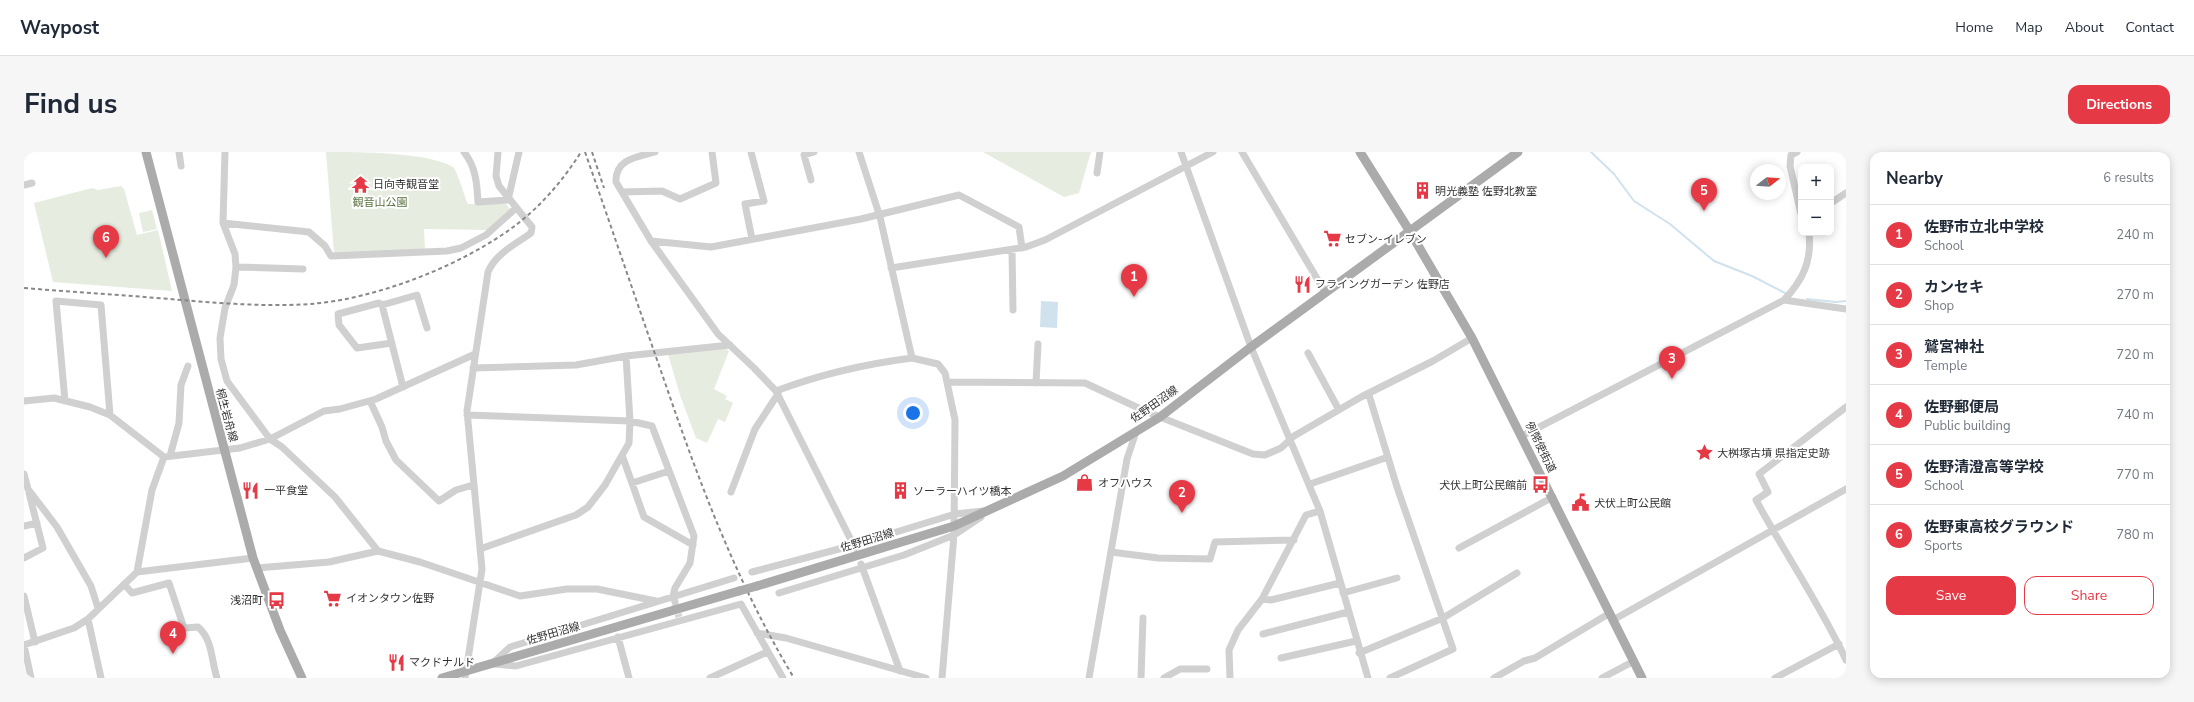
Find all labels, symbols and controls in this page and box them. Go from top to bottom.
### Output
text: Waypost [20,15,99,41]
text: Home [1955,18,1993,37]
text: Map [2015,18,2043,37]
text: About [2065,18,2104,37]
text: Contact [2126,18,2174,37]
text: Find us [24,85,118,123]
button: Directions [2068,85,2170,124]
north arrow [1750,164,1786,200]
map controls [1798,164,1834,236]
button: + [1798,164,1834,200]
text: Nearby [1886,167,1943,190]
text: 6 results [2103,169,2154,187]
temple icon: 日向寺観音堂 [350,174,370,194]
place label: 日向寺観音堂 [373,177,439,192]
pin: 5 [1691,178,1717,211]
building icon: 明光義塾 佐野北教室 [1412,181,1432,201]
place label: 明光義塾 佐野北教室 [1435,184,1537,199]
park label: 観音山公園 [353,195,408,210]
button: − [1798,200,1834,236]
text: 佐野市立北中学校 [1924,217,2044,237]
pin: 6 [93,225,119,258]
text: 1 [1895,226,1903,244]
text: 240 m [2116,226,2154,244]
supermarket icon: セブン-イレブン [1322,229,1342,249]
place label: セブン-イレブン [1345,232,1427,247]
text: School [1924,237,1964,255]
pin: 1 [1121,264,1147,297]
restaurant icon: フライングガーデン 佐野店 [1292,274,1312,294]
place label: フライングガーデン 佐野店 [1315,277,1450,292]
text: カンセキ [1924,277,1984,297]
text: 2 [1895,286,1903,304]
text: 270 m [2116,286,2154,304]
text: Shop [1924,297,1954,315]
text: 鷲宮神社 [1924,337,1984,357]
pin: 3 [1659,346,1685,379]
text: 3 [1895,346,1903,364]
text: 720 m [2116,346,2154,364]
text: Temple [1924,357,1967,375]
street label: 佐野田沼線 [1127,382,1181,426]
street label: 桐生岩舟線 [212,387,241,444]
text: 佐野郵便局 [1924,397,1999,417]
your location [903,403,923,423]
text: 4 [1895,406,1903,424]
text: 740 m [2116,406,2154,424]
text: Public building [1924,417,2011,435]
street label: 例幣使街道 [1522,419,1559,475]
place icon: 大桝塚古墳 県指定史跡 [1694,443,1714,463]
place label: 大桝塚古墳 県指定史跡 [1717,446,1830,461]
text: 佐野清澄高等学校 [1924,457,2044,477]
text: 5 [1895,466,1903,484]
text: 770 m [2116,466,2154,484]
shop icon: オフハウス [1075,473,1095,493]
bus stop icon: 犬伏上町公民館前 [1530,475,1550,495]
place label: オフハウス [1098,476,1153,491]
text: School [1924,477,1964,495]
place label: 犬伏上町公民館前 [1439,478,1527,493]
restaurant icon: 一平食堂 [241,480,261,500]
pin: 2 [1169,480,1195,513]
building icon: ソーラーハイツ橋本 [890,481,910,501]
place label: 一平食堂 [264,483,308,498]
place label: ソーラーハイツ橋本 [913,484,1012,499]
public building icon: 犬伏上町公民館 [1571,493,1591,513]
place label: 犬伏上町公民館 [1594,496,1671,511]
text: 佐野東高校グラウンド [1924,517,2074,537]
street label: 佐野田沼線 [839,525,896,556]
text: 6 [1895,526,1903,544]
text: 780 m [2116,526,2154,544]
text: Sports [1924,537,1963,555]
button: Save [1886,576,2016,615]
button: Share [2024,576,2154,615]
supermarket icon: イオンタウン佐野 [323,588,343,608]
bus stop icon: 浅沼町 [266,590,286,610]
place label: イオンタウン佐野 [346,591,434,606]
place label: 浅沼町 [230,593,263,608]
street label: 佐野田沼線 [525,619,582,648]
pin: 4 [160,621,186,654]
restaurant icon: マクドナルド [386,652,406,672]
place label: マクドナルド [409,655,475,670]

